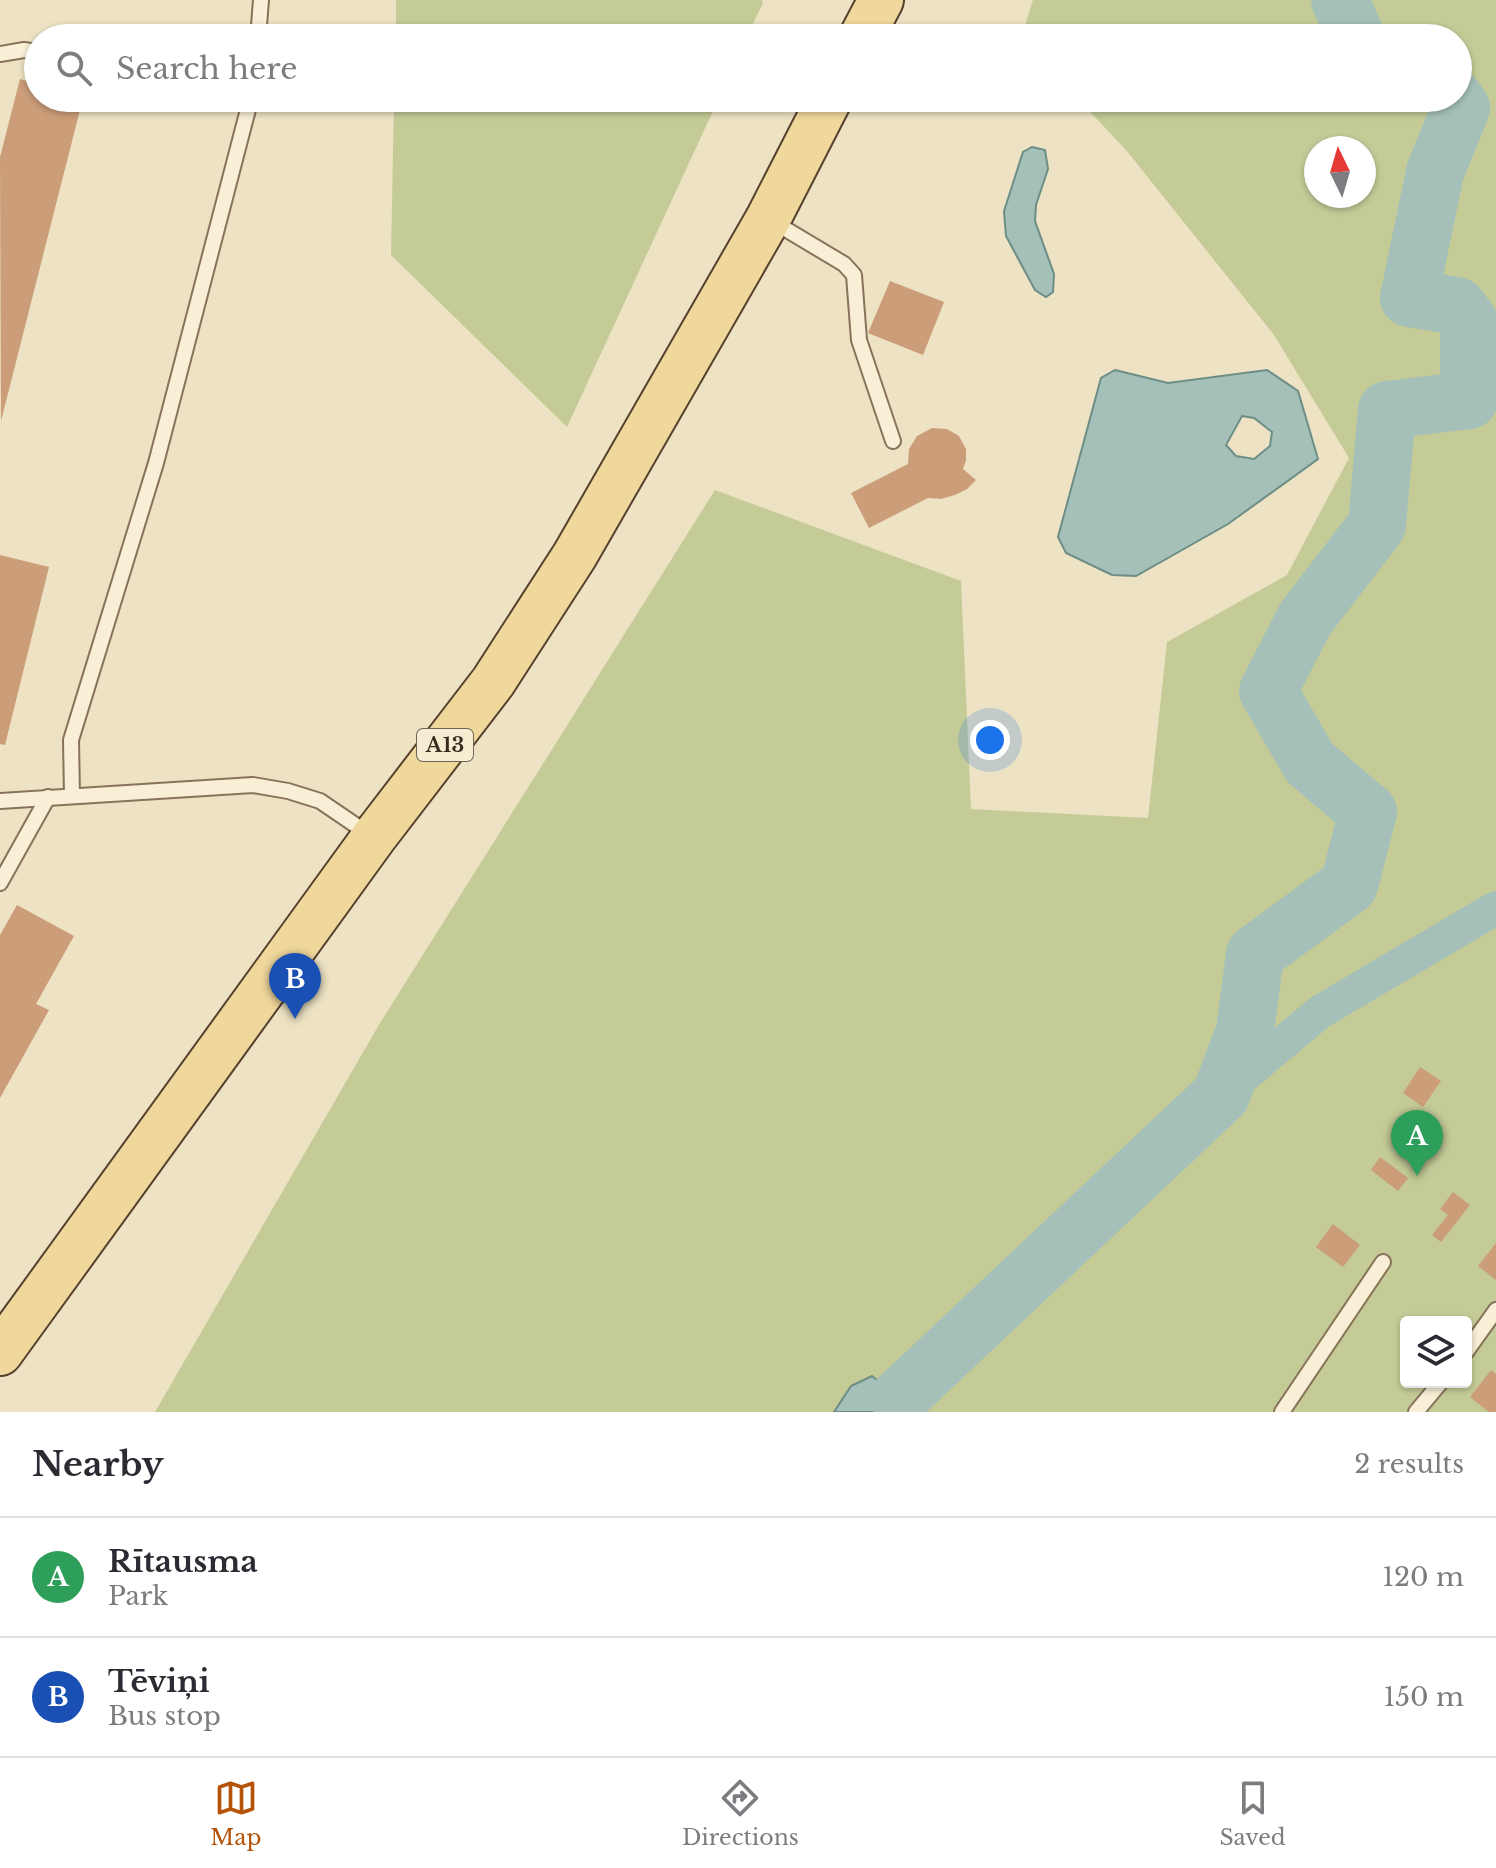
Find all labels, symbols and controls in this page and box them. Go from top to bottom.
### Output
search box [24,24,1472,112]
icon: search [52,46,96,90]
text: Search here [116,50,297,87]
north arrow [1304,136,1376,208]
your location [970,720,1010,760]
road number: A13 [417,729,473,761]
pin: B [269,953,321,1019]
pin: A [1391,1110,1443,1176]
map controls [1400,1316,1472,1388]
button: layers [1400,1316,1472,1388]
text: Nearby [32,1443,164,1485]
text: 2 results [1354,1448,1464,1480]
text: Rītausma [108,1543,258,1580]
text: A [47,1561,69,1593]
text: 120 m [1382,1561,1464,1593]
text: Park [108,1580,168,1612]
text: Tēviņi [108,1663,210,1700]
text: B [48,1681,68,1713]
text: 150 m [1384,1681,1464,1713]
text: Bus stop [108,1700,221,1732]
tab: Map [210,1776,261,1851]
tab: Directions [682,1776,799,1851]
tab: Saved [1219,1776,1286,1851]

